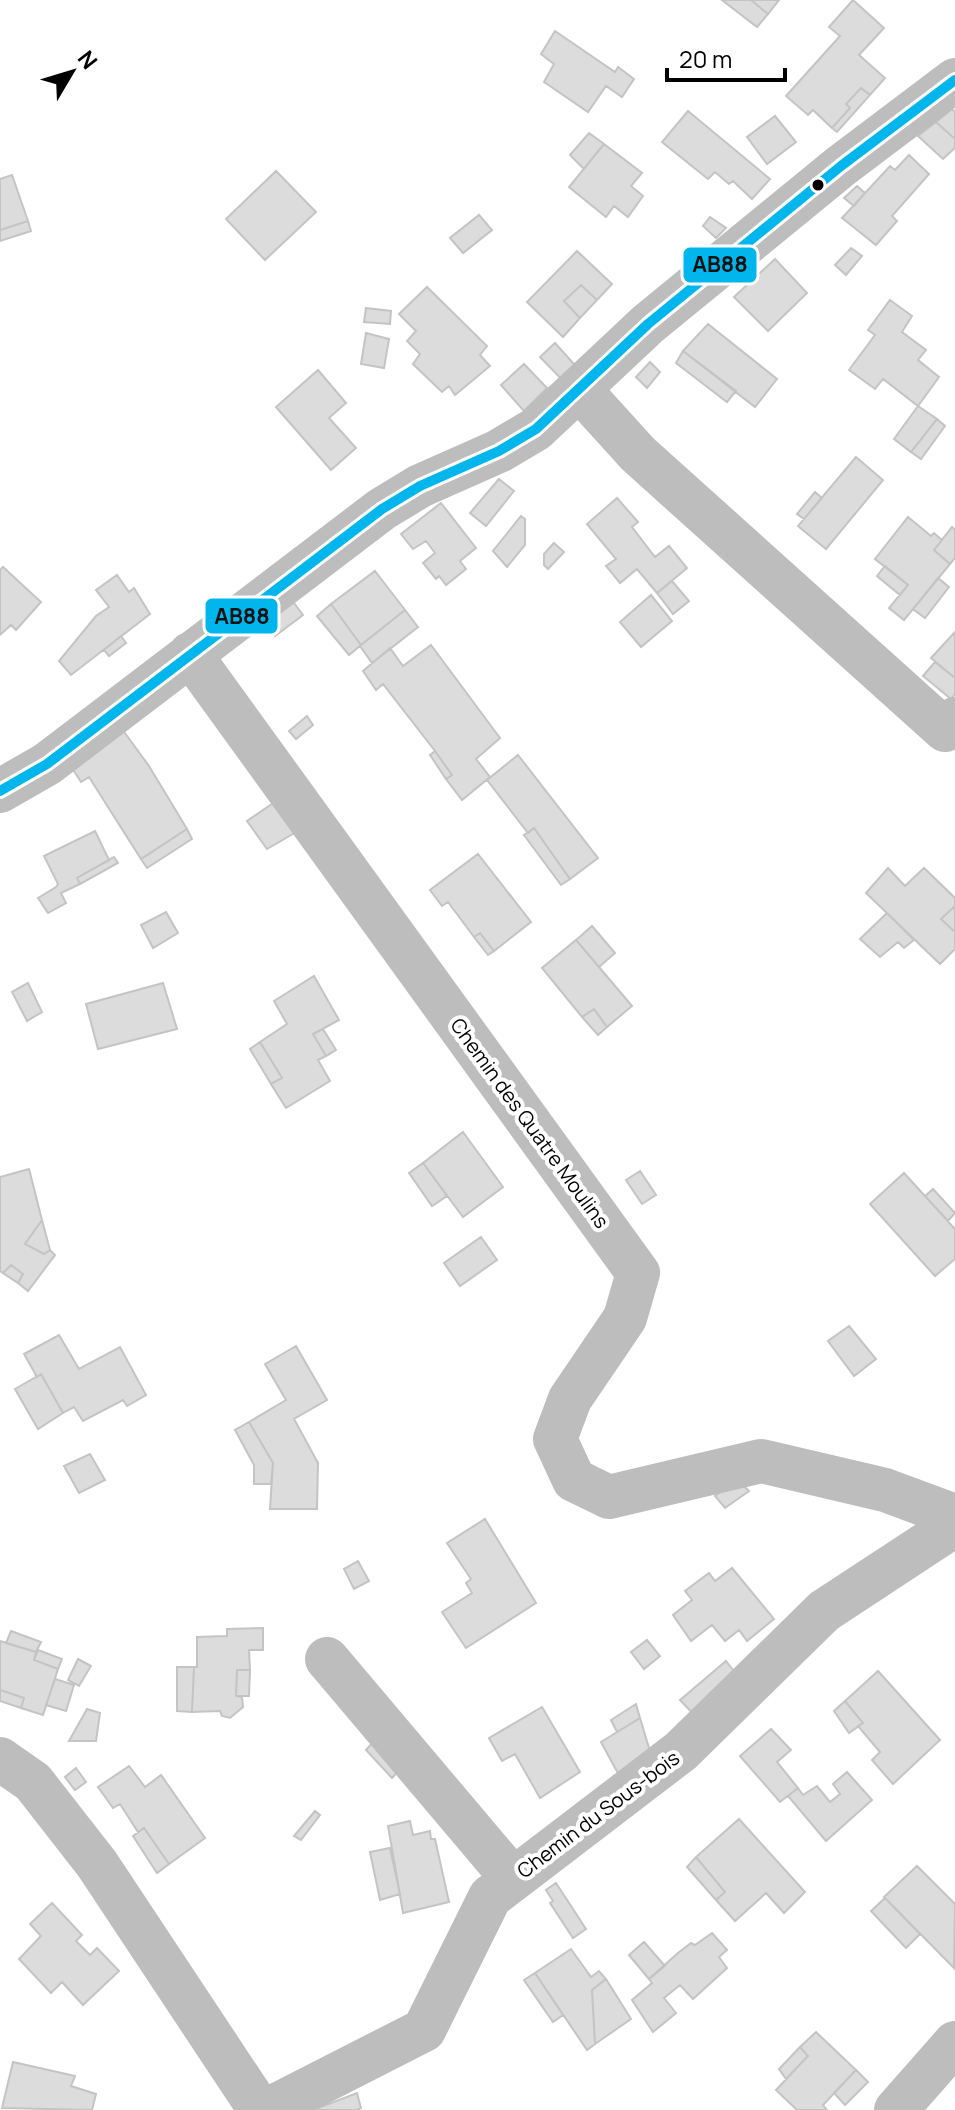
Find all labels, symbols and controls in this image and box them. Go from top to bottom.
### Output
north arrow [32,32,112,112]
scale bar [667,32,785,82]
text: 20 m [679,42,732,75]
text: N [71,44,104,75]
unlabelled marker [810,177,826,193]
line badge: AB88 [682,246,758,284]
text: AB88 [692,249,748,279]
line badge: AB88 [204,597,279,635]
text: AB88 [214,601,270,631]
street label: Chemin des Quatre Moulins [445,1013,615,1233]
street label: Chemin du Sous-bois [511,1744,685,1884]

